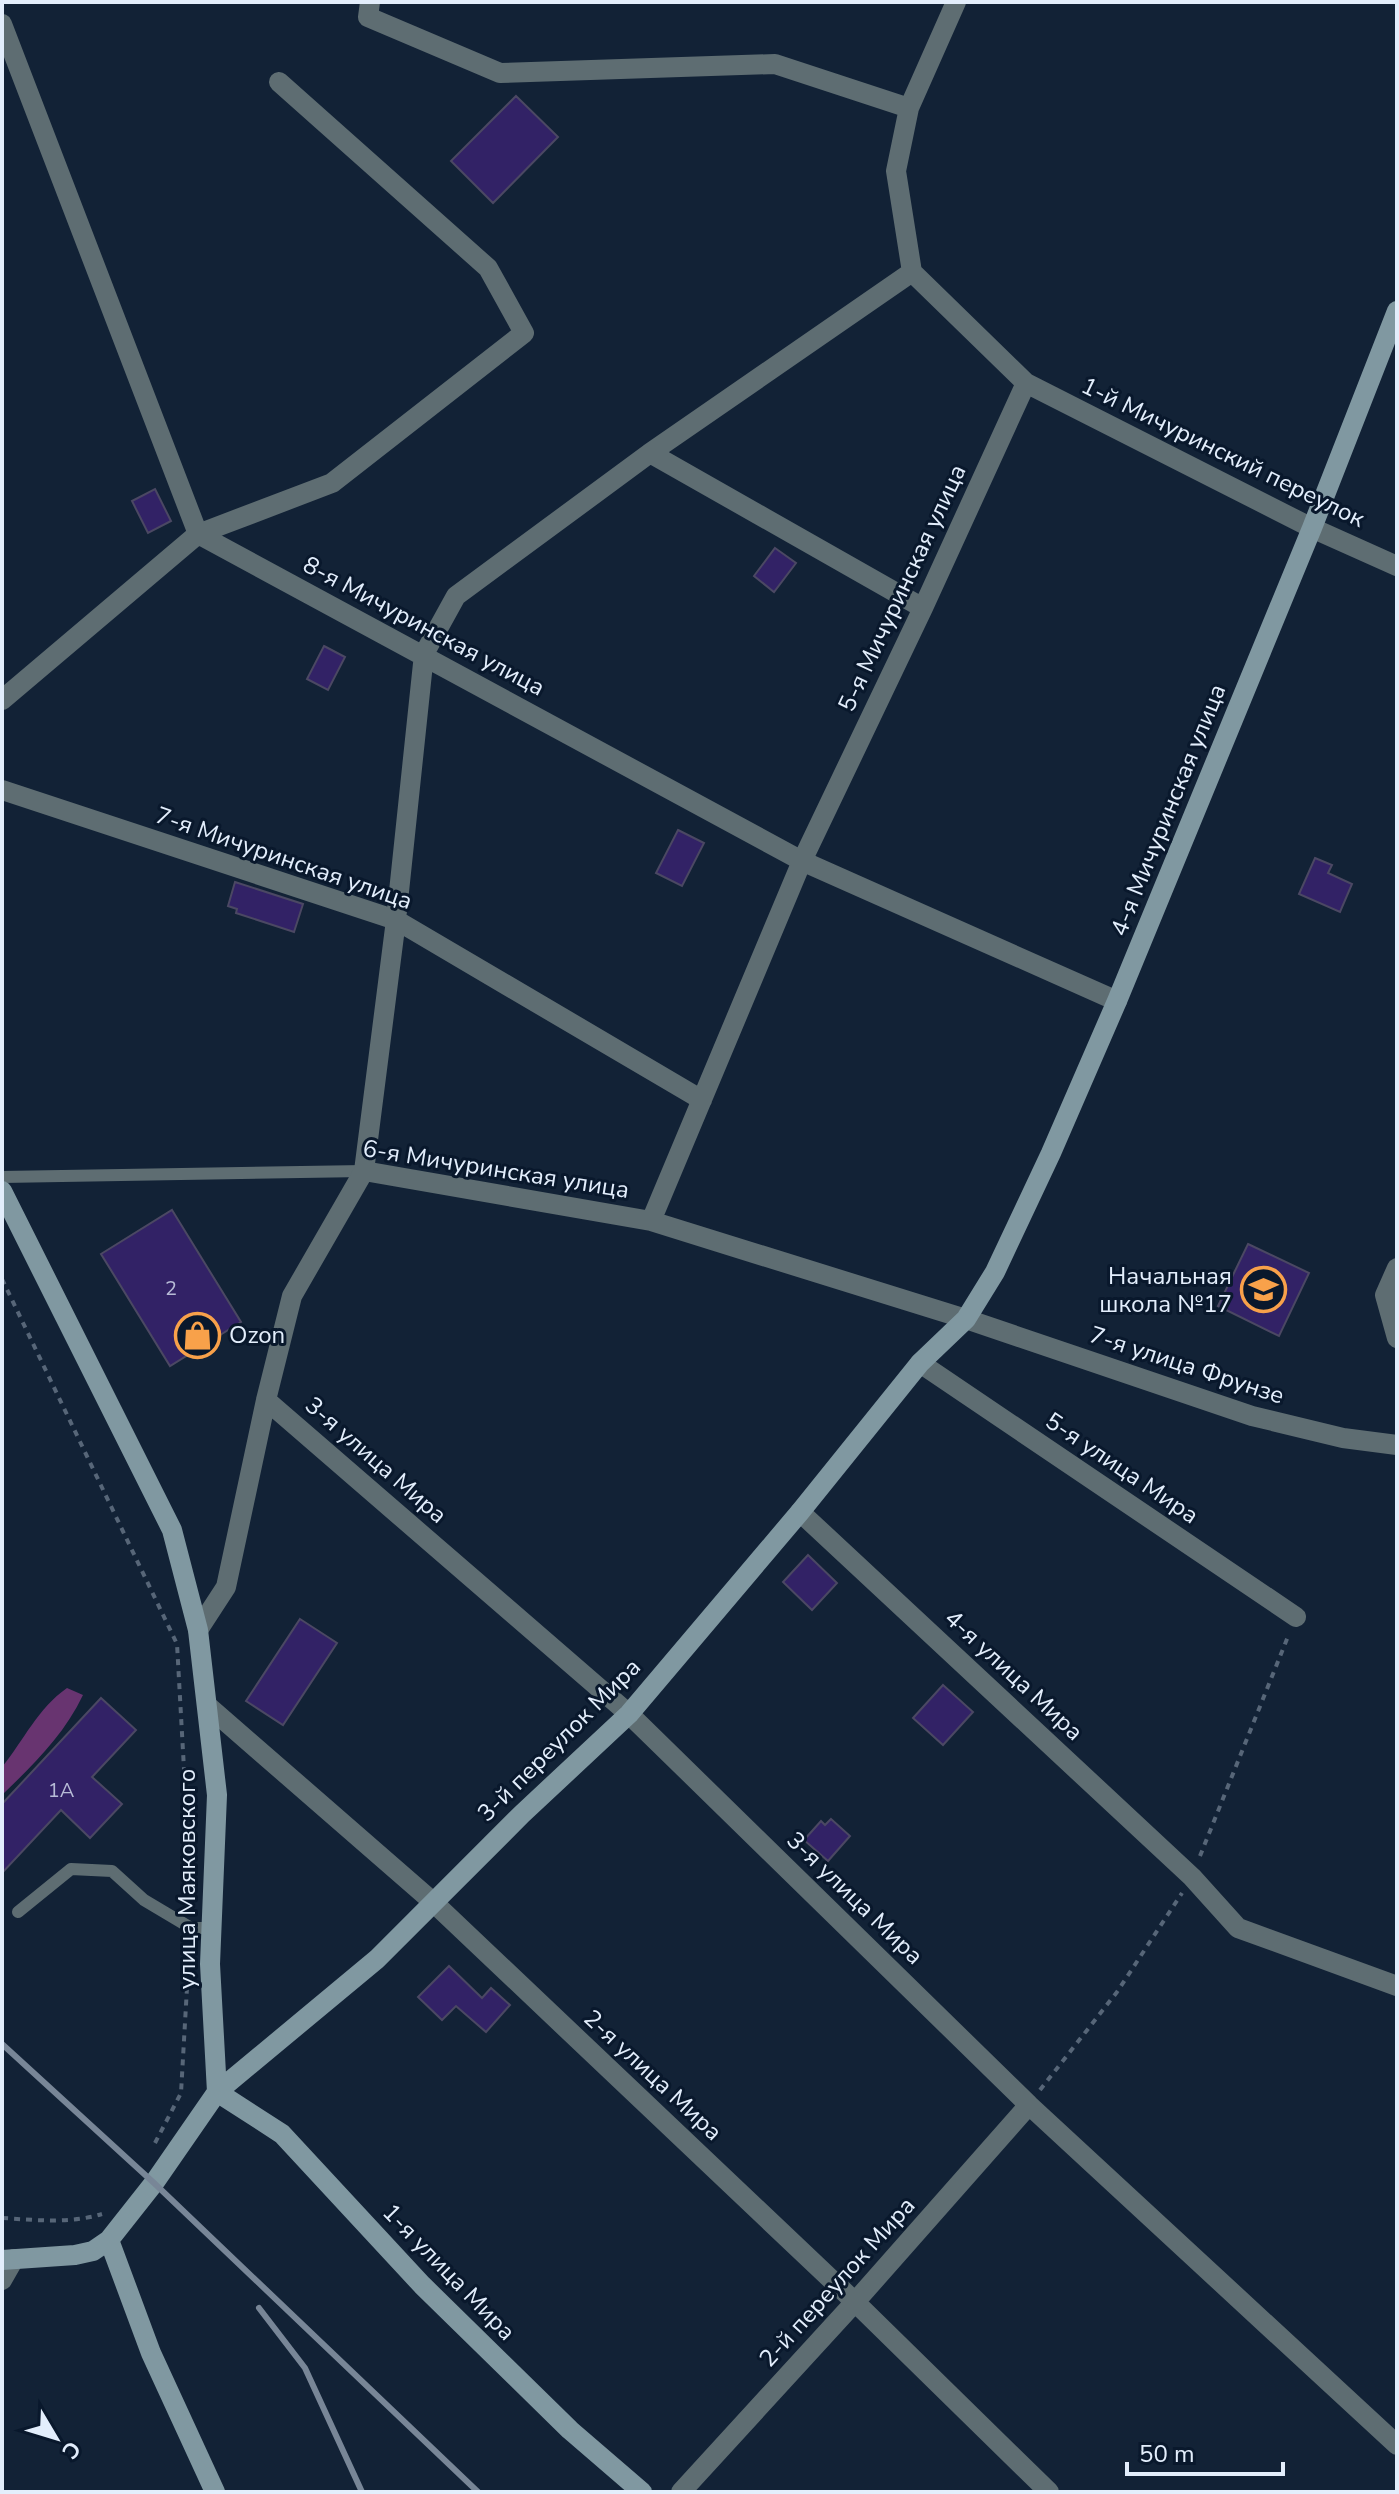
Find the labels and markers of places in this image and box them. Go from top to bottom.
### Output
place label: Начальная школа №17 [1099,1260,1232,1320]
school or university icon: Начальная школа №17 [1239,1266,1287,1314]
shop icon: Ozon [174,1311,222,1359]
place label: Ozon [229,1319,285,1351]

